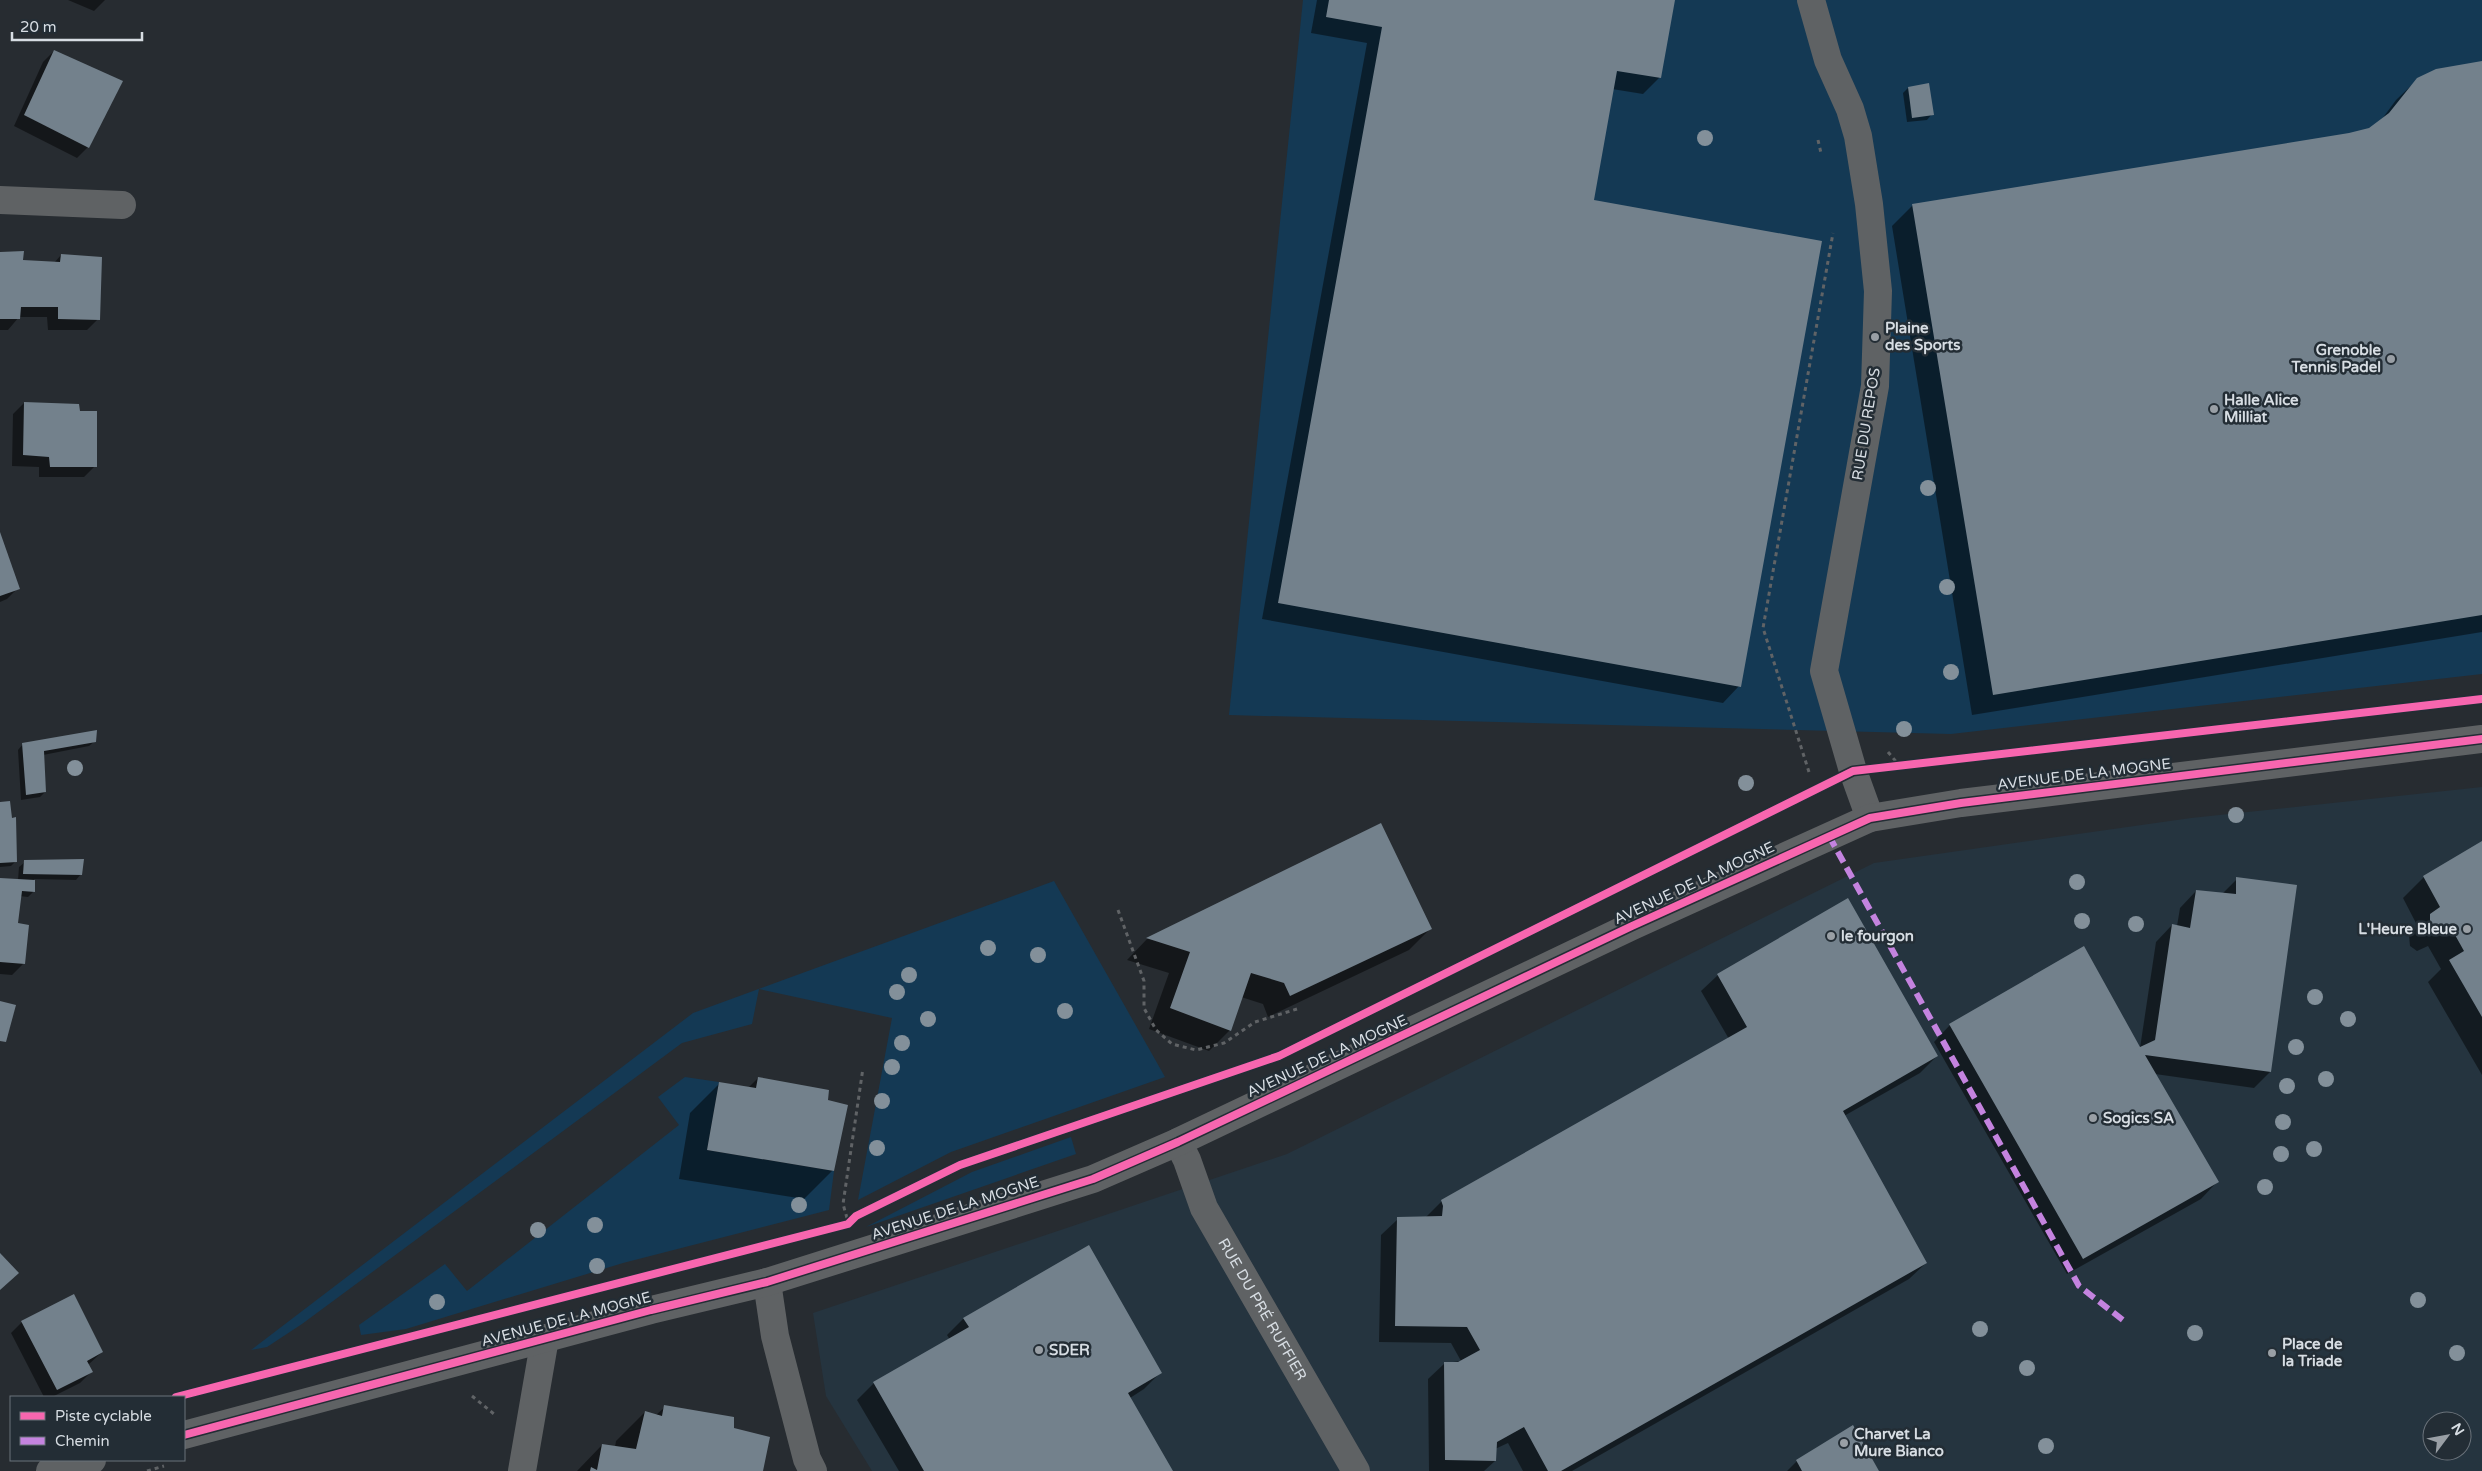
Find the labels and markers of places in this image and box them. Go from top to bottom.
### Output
place label: Plaine des Sports [1885,319,1960,355]
marker: Plaine des Sports [1869,331,1881,343]
place label: Grenoble Tennis Padel [2290,341,2382,376]
marker: Grenoble Tennis Padel [2385,353,2397,365]
place label: Halle Alice Milliat [2224,391,2299,426]
marker: Halle Alice Milliat [2208,403,2220,415]
place label: L'Heure Bleue [2358,920,2458,938]
marker: L'Heure Bleue [2461,923,2473,935]
place label: le fourgon [1841,927,1914,946]
marker: le fourgon [1825,930,1837,942]
place label: Sogics SA [2103,1109,2174,1128]
marker: Sogics SA [2087,1112,2099,1124]
place label: Place de la Triade [2282,1335,2343,1370]
place label: SDER [1049,1341,1090,1359]
marker: SDER [1033,1344,1045,1356]
marker: Place de la Triade [2266,1347,2278,1359]
place label: Charvet La Mure Bianco [1854,1425,1944,1460]
marker: Charvet La Mure Bianco [1838,1437,1850,1449]

